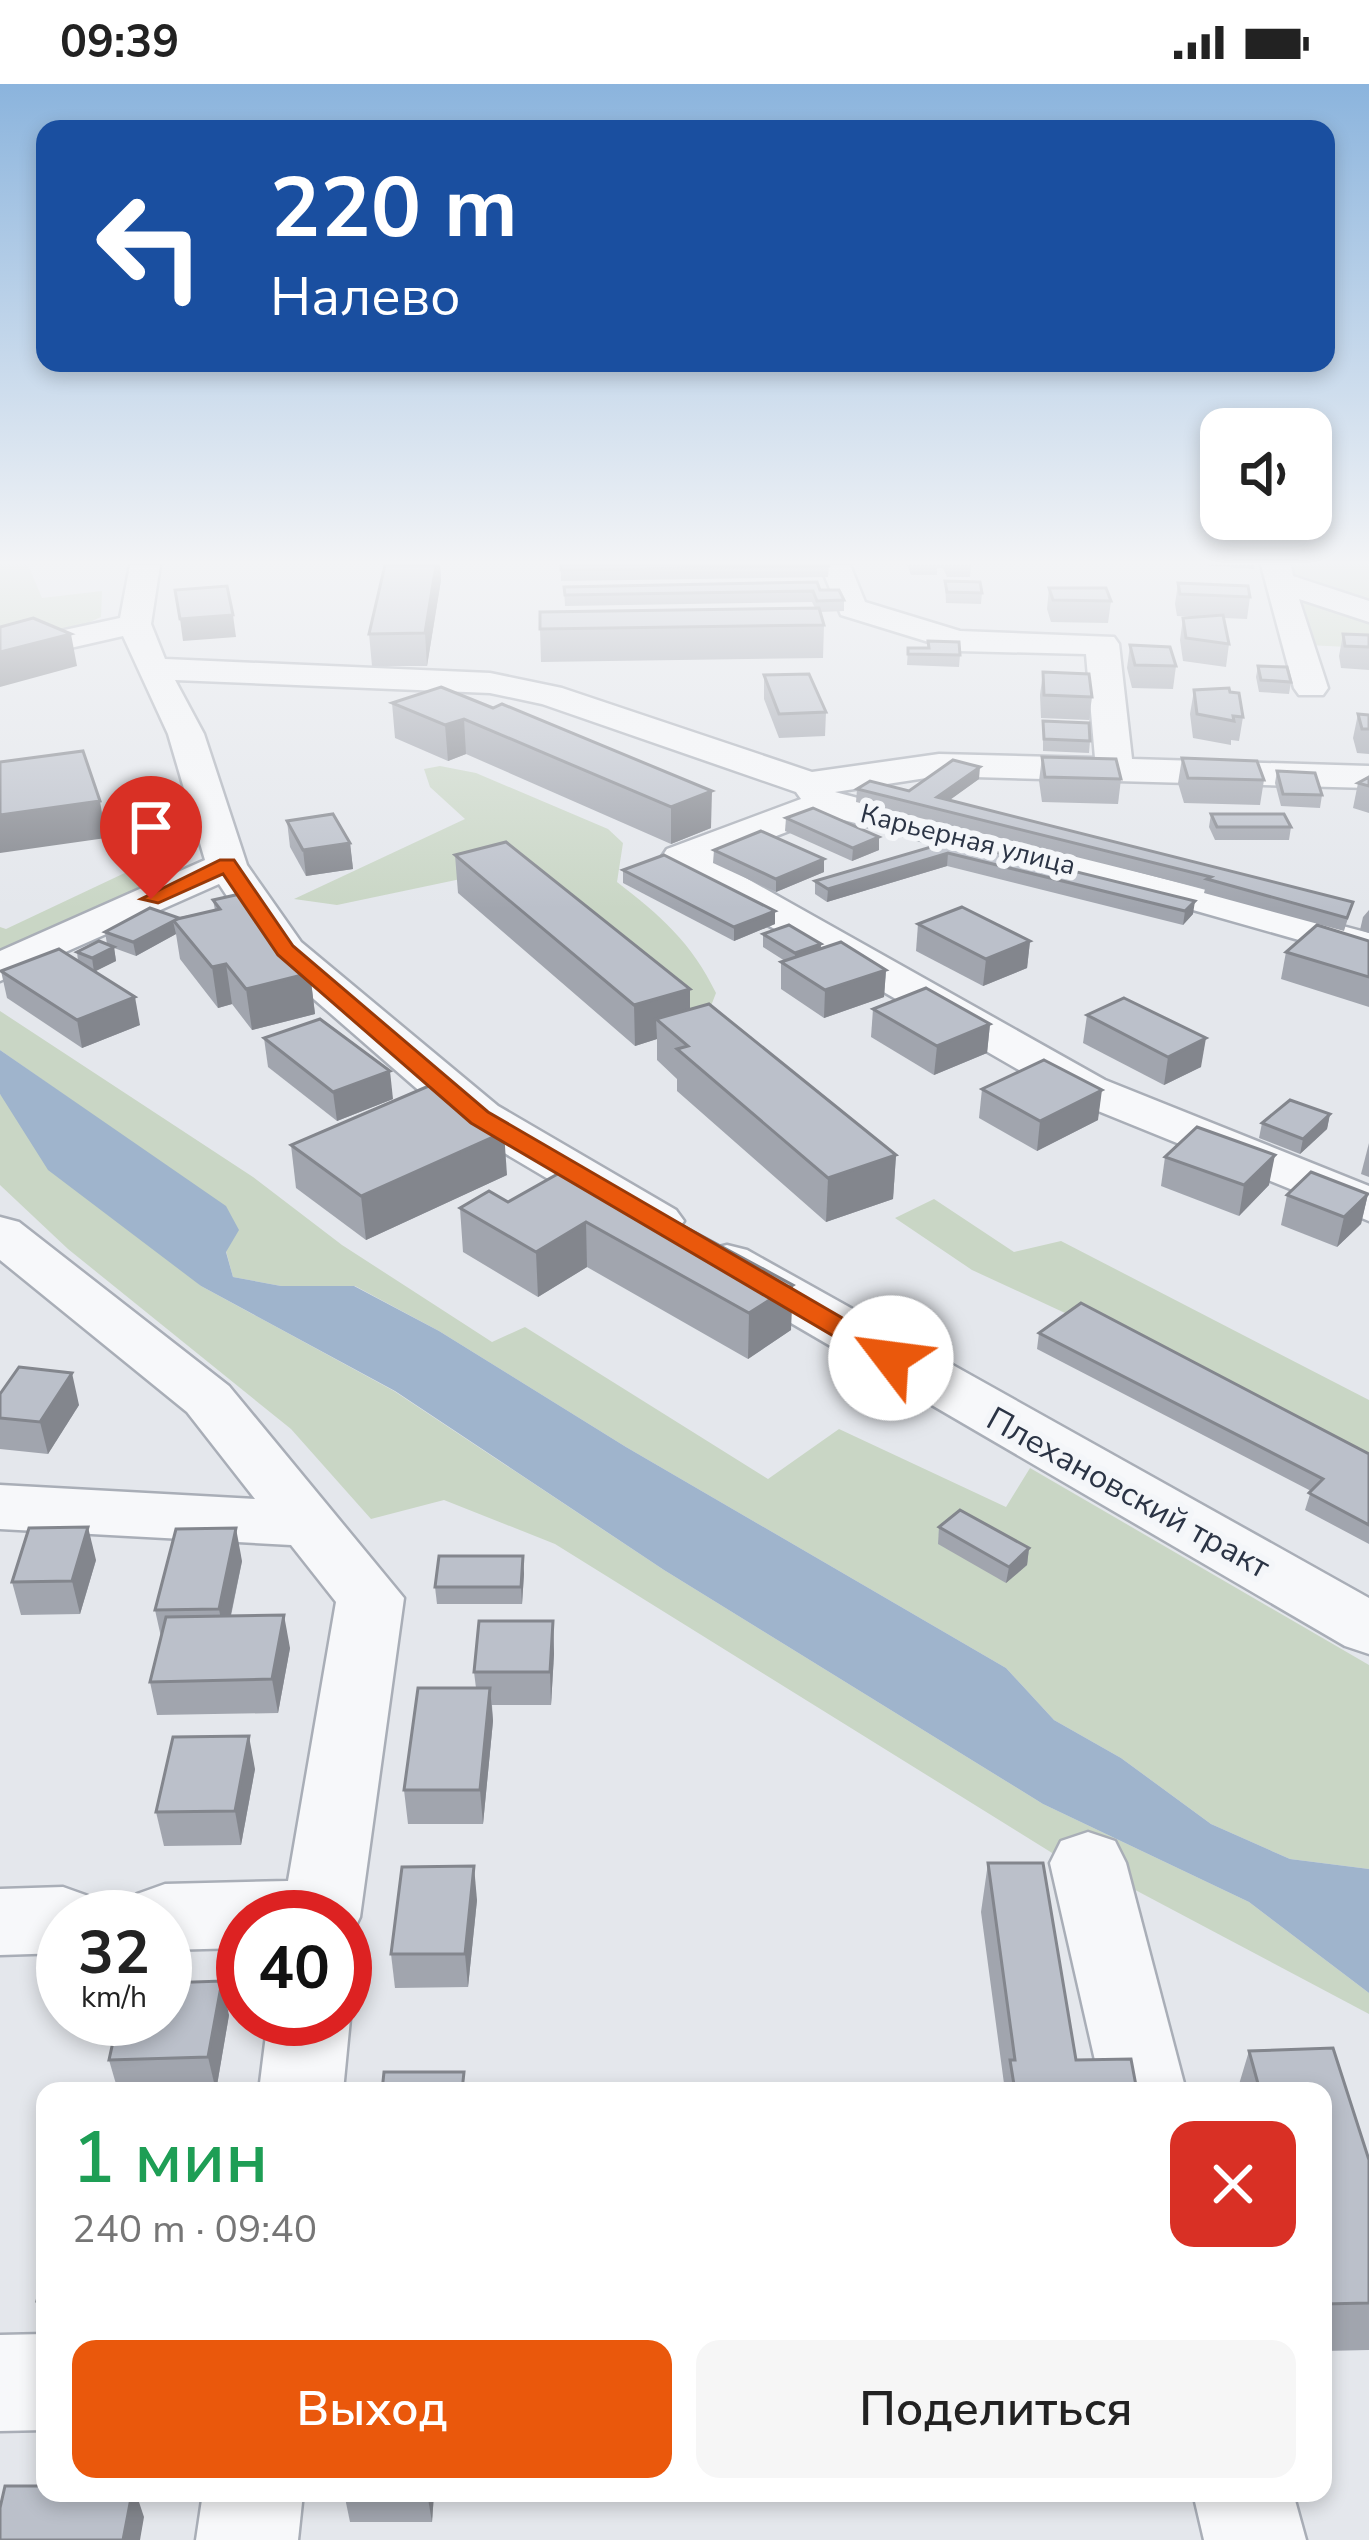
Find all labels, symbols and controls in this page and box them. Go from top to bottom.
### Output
text: 09:39 [60,12,179,73]
text: 220 m [270,151,518,266]
icon: left [72,168,228,324]
text: Налево [270,260,461,334]
map controls [1200,408,1332,540]
button: sound [1200,408,1332,540]
pin [100,776,202,899]
icon: arrive [118,794,184,860]
street label: Карьерная улица [857,795,1079,885]
position arrow [828,1295,954,1421]
street label: Плехановский тракт [979,1397,1278,1590]
speed limit sign: 40 [216,1890,372,2046]
text: 32 [78,1912,150,1994]
text: km/h [81,1977,147,2018]
text: 1 мин [72,2109,268,2207]
button: close [1170,2121,1296,2247]
text: 240 m · 09:40 [72,2203,317,2256]
button: Выход [72,2340,672,2478]
button: Поделиться [696,2340,1296,2478]

